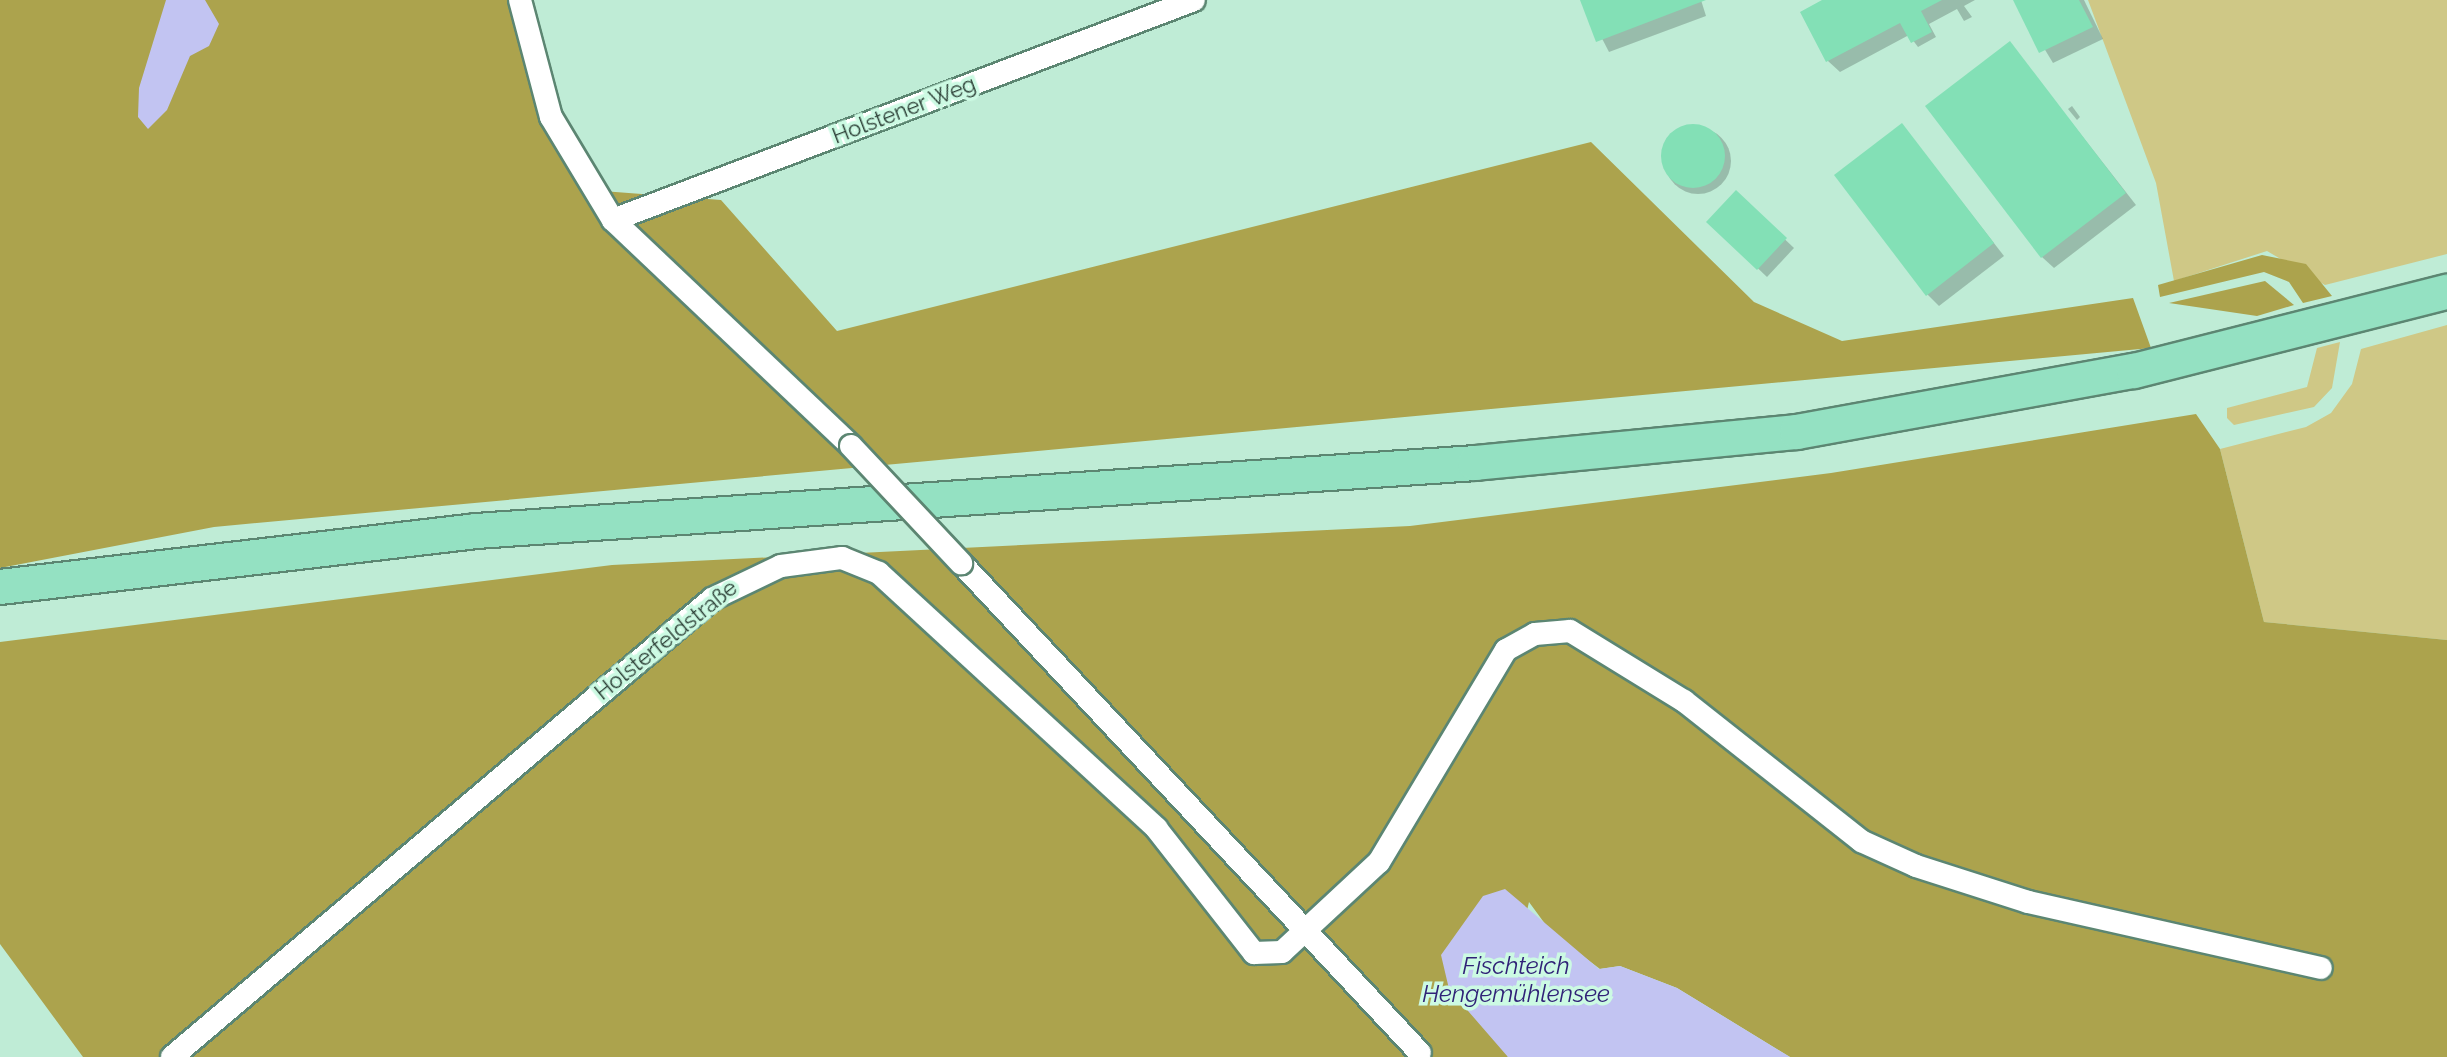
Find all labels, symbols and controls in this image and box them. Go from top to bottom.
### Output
street label: Holstener Weg [828,70,980,150]
street label: Holsterfeldstraße [589,574,743,706]
water label: Fischteich Hengemühlensee [1422,952,1610,1008]

